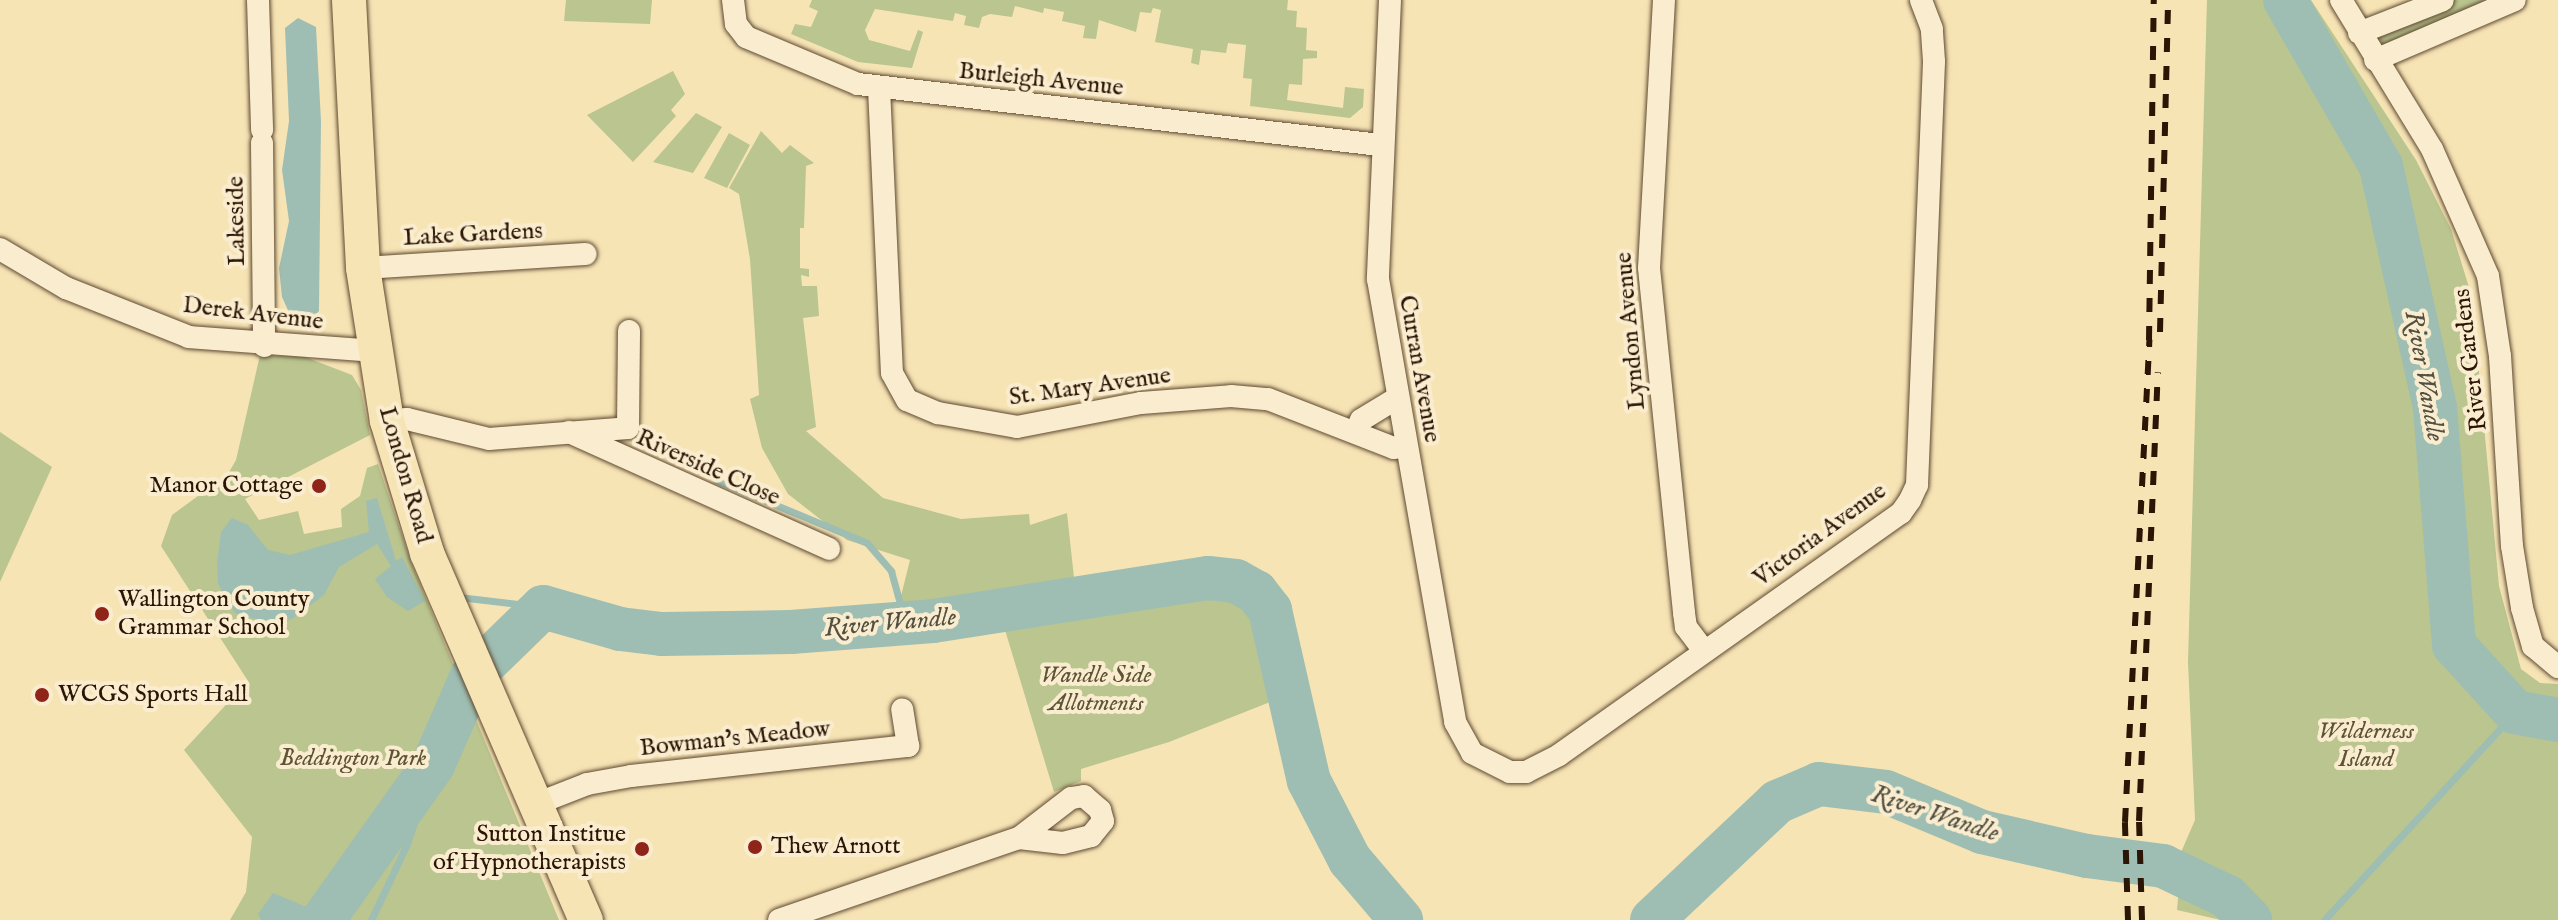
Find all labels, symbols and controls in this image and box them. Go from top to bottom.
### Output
street label: Burleigh Avenue [957,57,1125,103]
street label: Lakeside [222,176,252,266]
street label: Lake Gardens [403,217,543,253]
street label: Lyndon Avenue [1610,251,1652,411]
street label: River Gardens [2448,287,2494,433]
street label: Derek Avenue [181,291,325,337]
street label: Curran Avenue [1392,293,1446,445]
water label: River Wandle [2397,308,2451,444]
street label: St. Mary Avenue [1007,361,1173,413]
street label: London Road [372,403,438,547]
street label: Riverside Close [632,423,784,513]
place label: Manor Cottage [149,472,303,500]
marker: Manor Cottage [310,477,328,495]
street label: Victoria Avenue [1748,477,1892,593]
place label: Wallington County Grammar School [118,586,309,642]
water label: River Wandle [823,602,957,644]
marker: Wallington County Grammar School [93,605,111,623]
park label: Wandle Side Allotments [1041,662,1151,718]
place label: WCGS Sports Hall [58,681,248,709]
marker: WCGS Sports Hall [33,686,51,704]
street label: Bowman's Meadow [638,715,832,763]
park label: Wilderness Island [2318,718,2414,774]
park label: Beddington Park [280,745,426,773]
water label: River Wandle [1867,779,2003,849]
place label: Sutton Institue of Hypnotherapists [433,821,626,877]
place label: Thew Arnott [771,833,901,861]
marker: Thew Arnott [746,838,764,856]
marker: Sutton Institue of Hypnotherapists [633,840,651,858]

